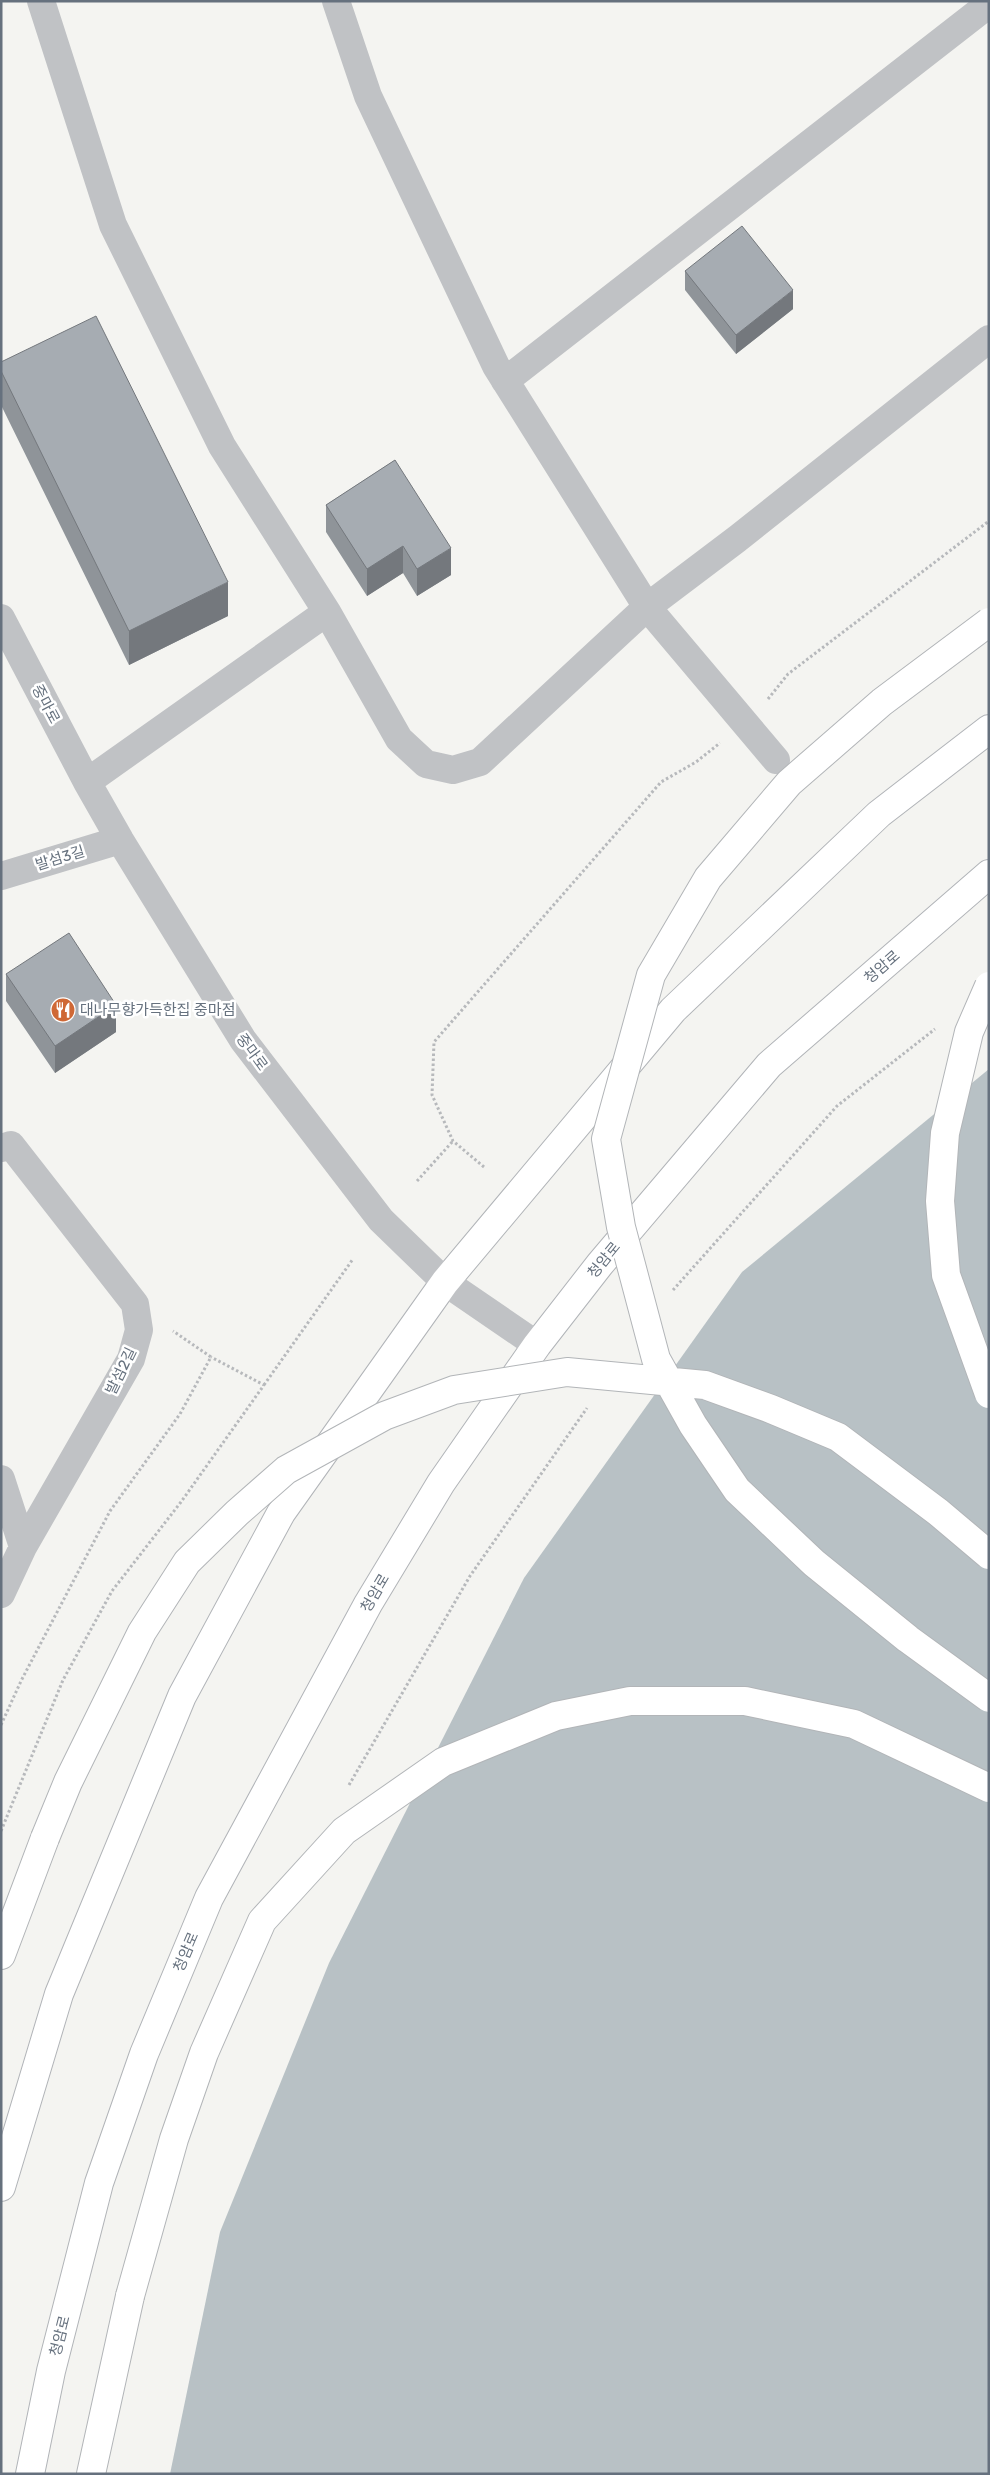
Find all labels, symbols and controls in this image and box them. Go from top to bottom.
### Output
street label: 중마로 [28,681,64,727]
street label: 발섬3길 [33,842,87,874]
street label: 청암로 [860,947,904,987]
restaurant icon: 대나무향가득한집 중마점 [50,997,76,1023]
place label: 대나무향가득한집 중마점 [80,1001,235,1019]
street label: 중마로 [233,1030,271,1074]
street label: 청암로 [584,1238,624,1282]
street label: 발섬2길 [102,1344,140,1398]
street label: 청암로 [357,1571,393,1615]
street label: 청암로 [170,1929,202,1975]
street label: 청암로 [46,2314,74,2358]

